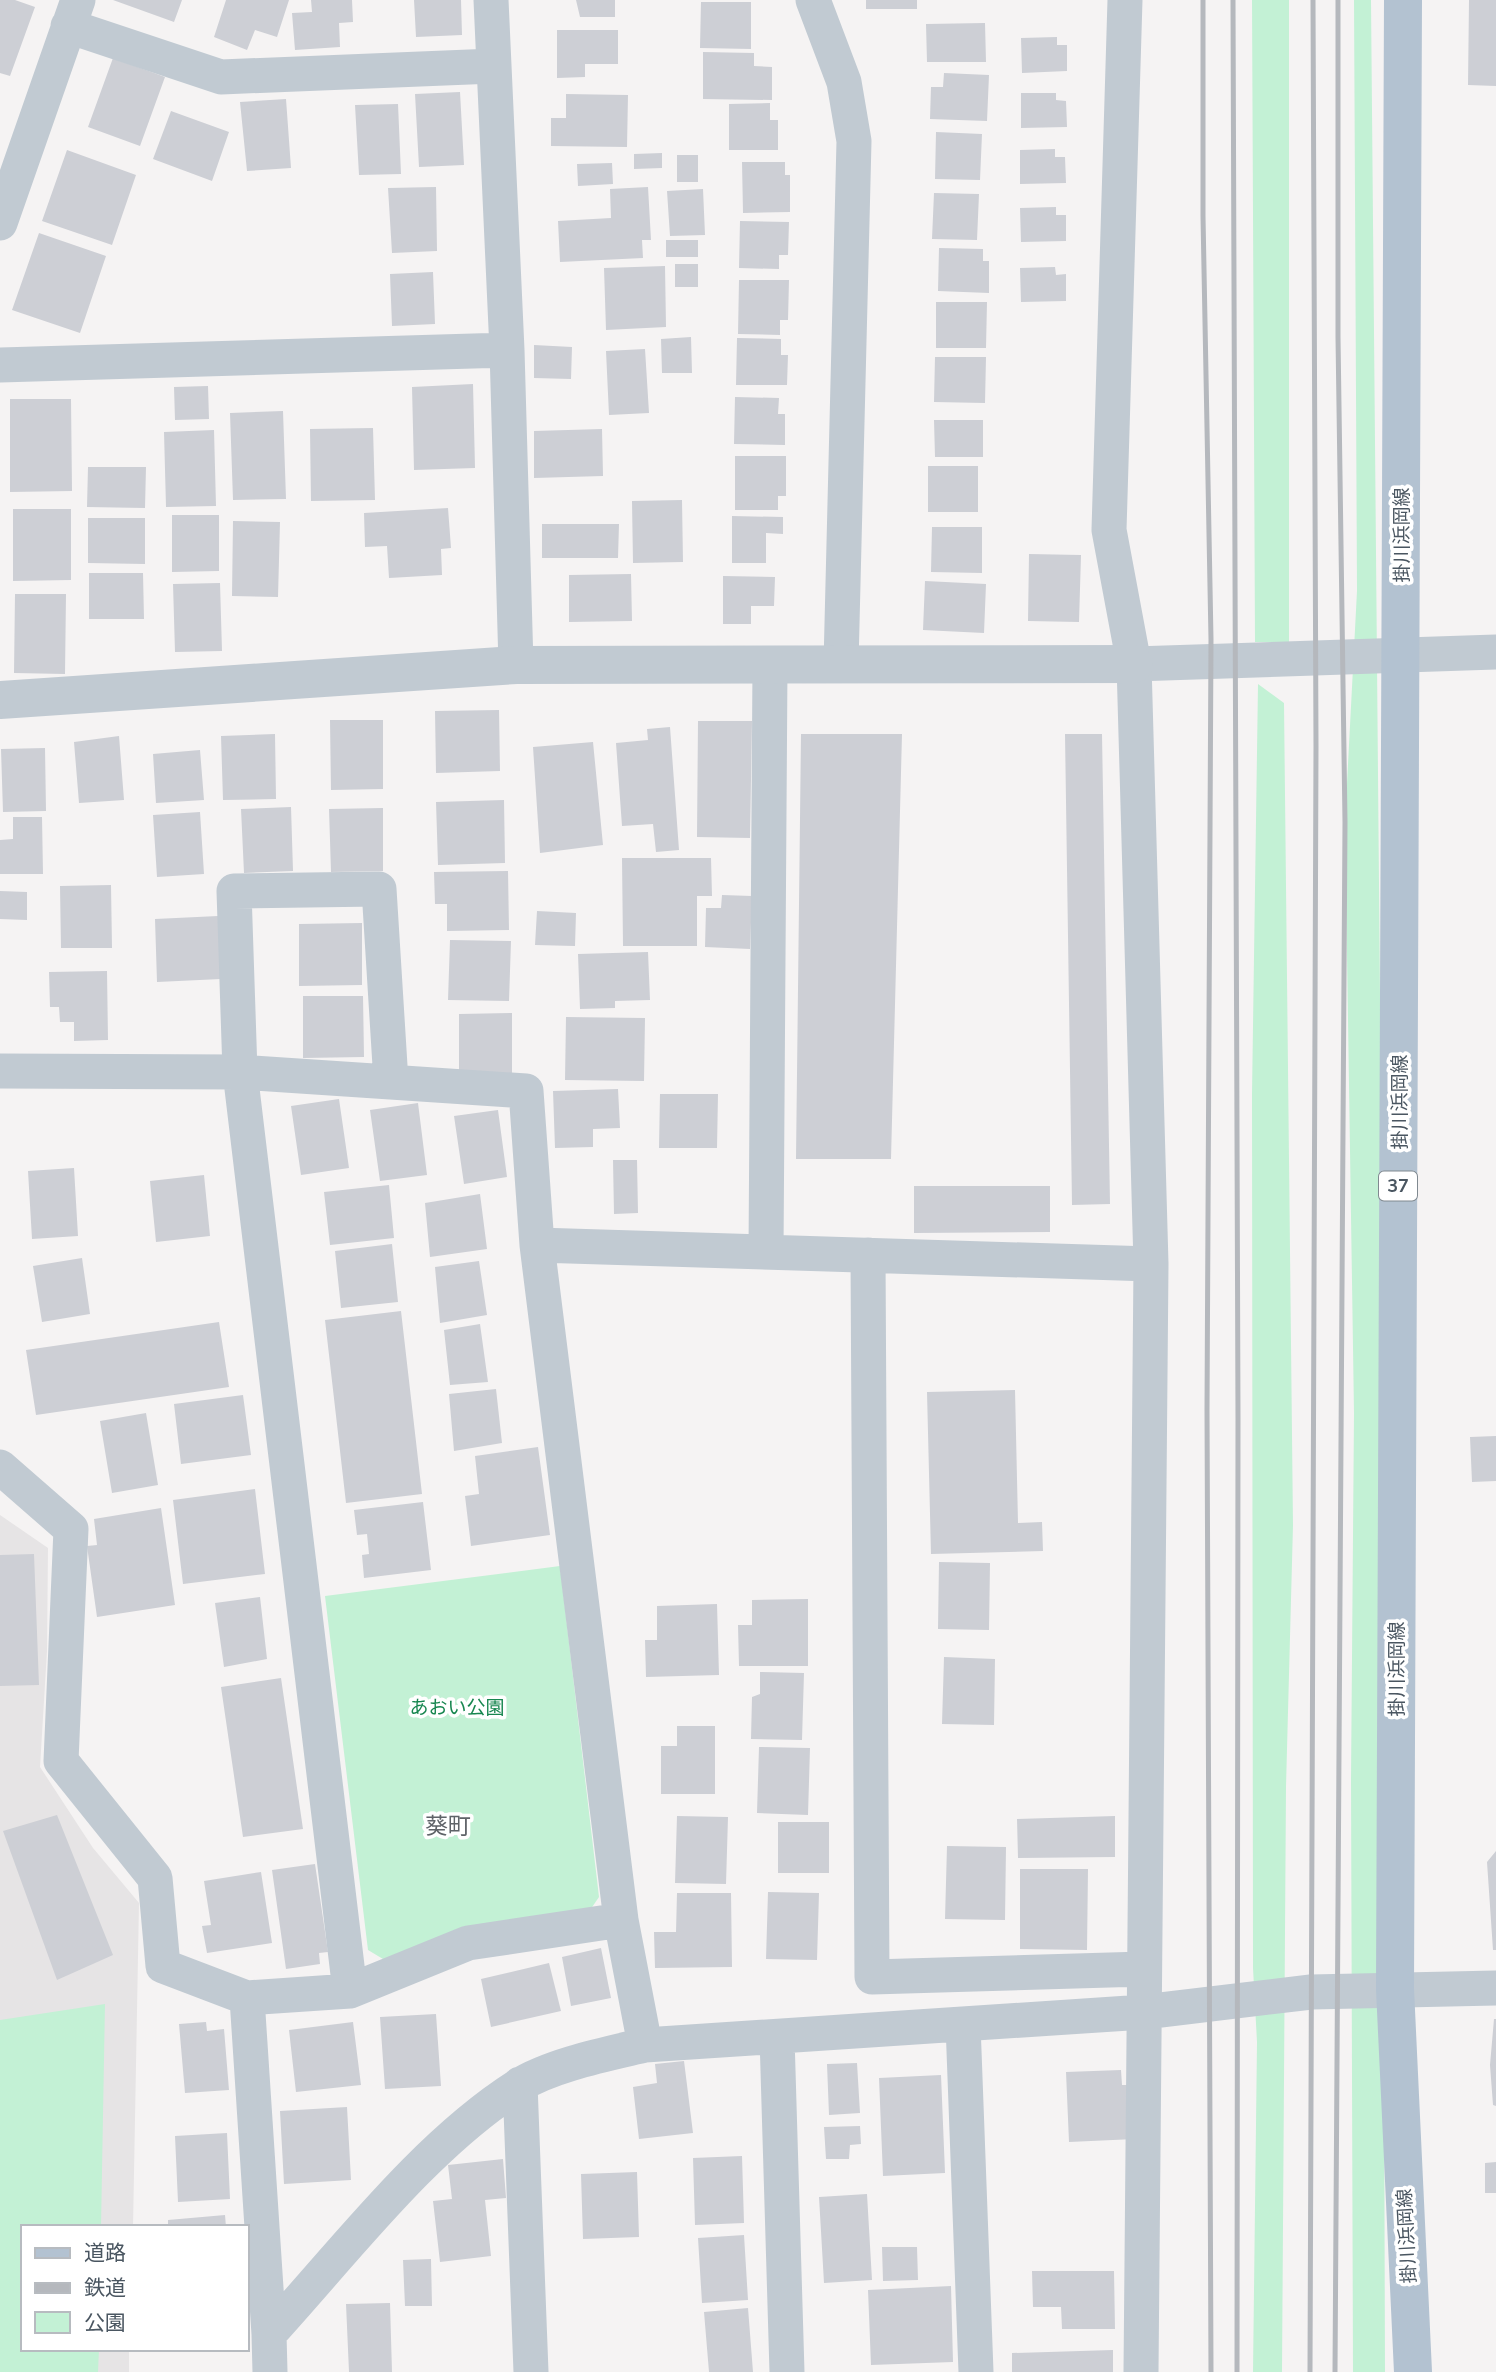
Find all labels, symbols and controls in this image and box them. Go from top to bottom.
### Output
street label: 掛川浜岡線 [1389,487,1415,583]
street label: 掛川浜岡線 [1387,1054,1413,1150]
road number: 37 [1379,1171,1417,1200]
street label: 掛川浜岡線 [1384,1621,1410,1717]
park label: あおい公園 [409,1695,505,1721]
district label: 葵町 [425,1811,471,1842]
street label: 掛川浜岡線 [1392,2188,1422,2284]
legend [21,2225,248,2351]
text: 道路 [84,2239,126,2267]
text: 鉄道 [84,2274,126,2302]
text: 公園 [84,2309,126,2337]

